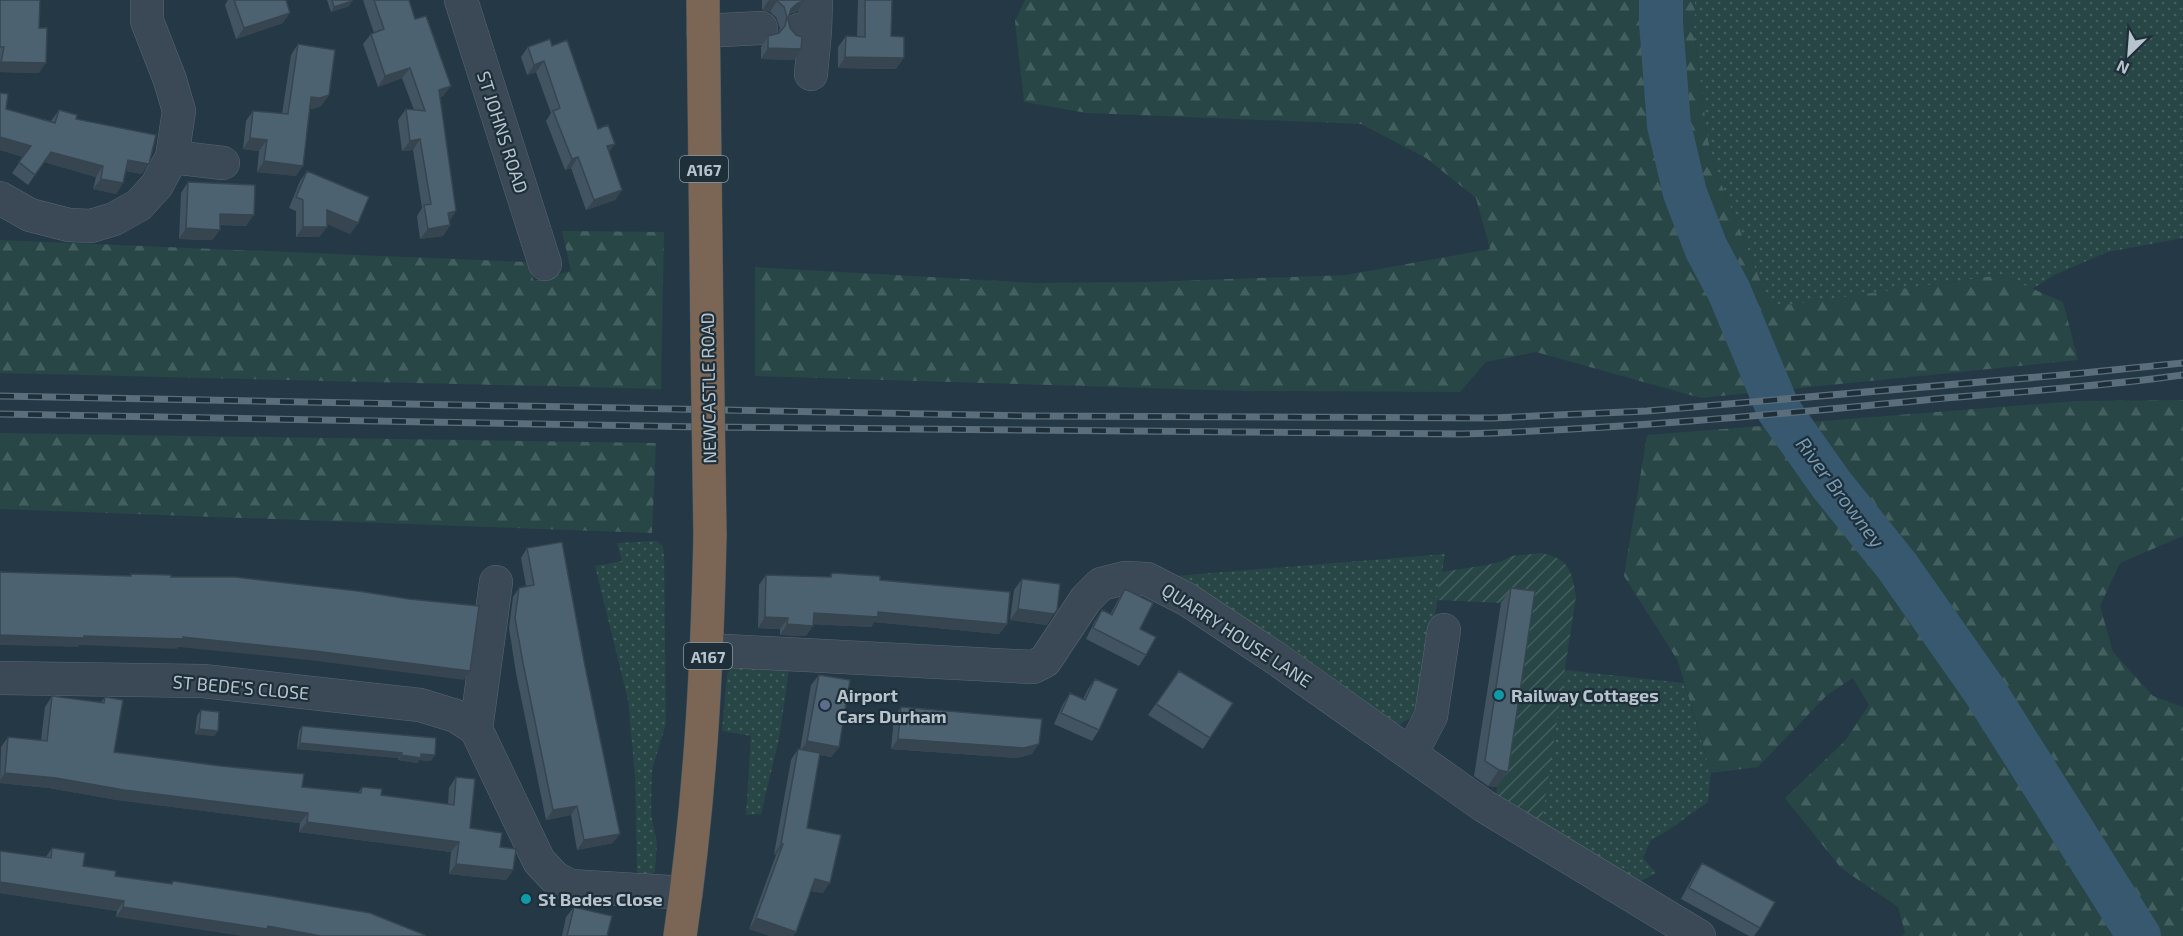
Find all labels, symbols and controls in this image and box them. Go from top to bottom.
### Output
north arrow [2099,24,2159,84]
text: N [2113,57,2132,79]
street label: ST JOHNS ROAD [473,68,533,196]
road number: A167 [680,156,728,182]
street label: NEWCASTLE ROAD [696,312,720,464]
water label: River Browney [1791,432,1890,553]
street label: QUARRY HOUSE LANE [1158,578,1316,692]
road number: A167 [684,643,732,669]
street label: ST BEDE'S CLOSE [172,670,310,704]
place label: Airport Cars Durham [837,684,947,727]
place label: Railway Cottages [1511,684,1659,706]
marker: Railway Cottages [1492,688,1506,702]
marker: Airport Cars Durham [818,698,832,712]
place label: St Bedes Close [538,888,663,910]
marker: St Bedes Close [519,892,533,906]

